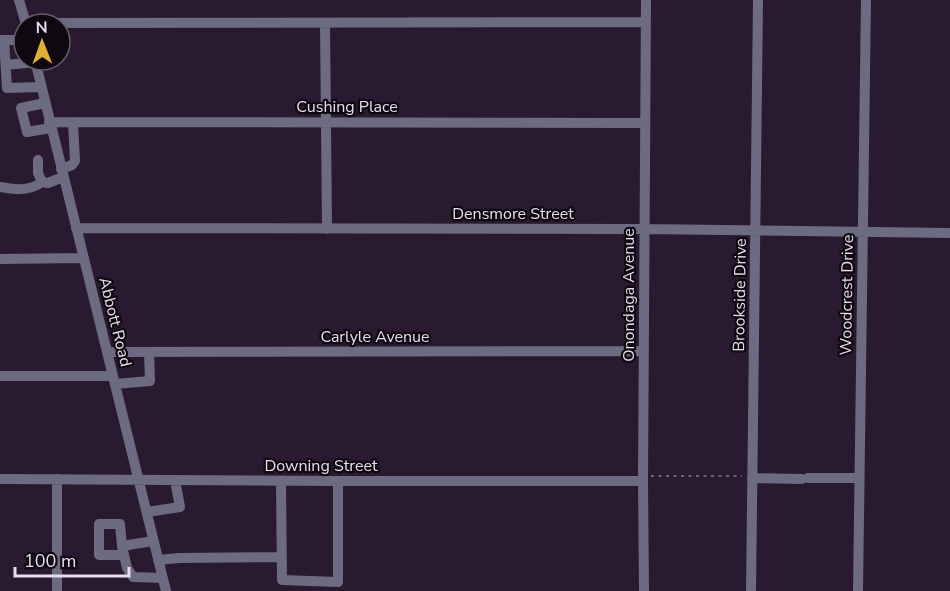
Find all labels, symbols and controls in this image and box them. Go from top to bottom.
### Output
north arrow [12,12,72,72]
text: N [36,17,48,39]
street label: Cushing Place [296,96,398,118]
street label: Densmore Street [452,203,574,225]
street label: Onondaga Avenue [618,228,640,362]
street label: Woodcrest Drive [835,235,859,355]
street label: Brookside Drive [728,238,752,352]
street label: Abbott Road [93,275,137,369]
street label: Carlyle Avenue [320,326,430,348]
street label: Downing Street [264,455,378,477]
scale bar [15,540,129,578]
text: 100 m [24,549,76,573]

